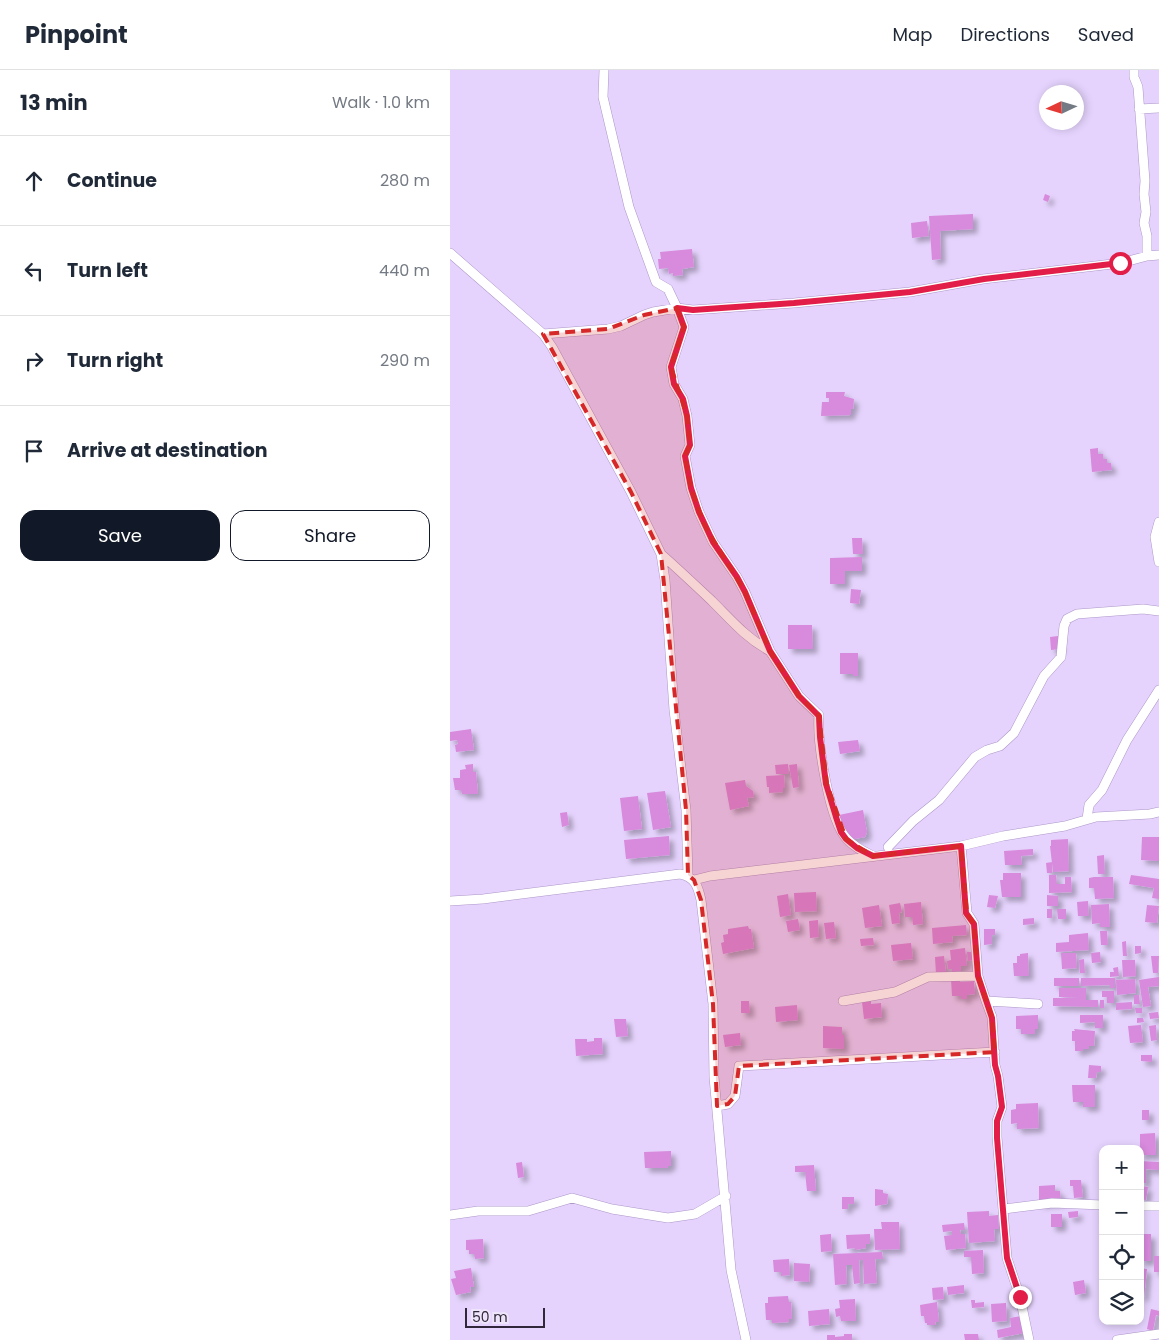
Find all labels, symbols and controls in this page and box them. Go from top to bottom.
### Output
text: Pinpoint [25,18,128,51]
text: Map [893,22,932,47]
text: Directions [960,22,1050,47]
text: Saved [1078,22,1134,47]
north arrow [1039,85,1084,130]
text: 13 min [20,88,88,117]
text: Walk · 1.0 km [332,91,430,114]
icon: ahead [20,167,48,195]
text: Continue [67,167,157,194]
text: 280 m [380,169,430,192]
route start [1109,252,1132,275]
icon: left [20,257,48,285]
text: Turn left [67,257,148,284]
text: 440 m [379,259,430,282]
icon: right [20,347,48,375]
text: Turn right [67,347,163,374]
text: 290 m [380,349,430,372]
icon: arrive [20,437,48,465]
text: Arrive at destination [67,437,268,464]
button: Save [20,510,220,561]
button: Share [230,510,430,561]
map controls [1099,1145,1144,1325]
button: + [1099,1145,1144,1190]
button: − [1099,1190,1144,1235]
button: locate [1099,1235,1144,1280]
button: layers [1099,1280,1144,1325]
route end [1009,1286,1032,1309]
scale bar [465,1305,545,1328]
text: 50 m [472,1307,508,1327]

